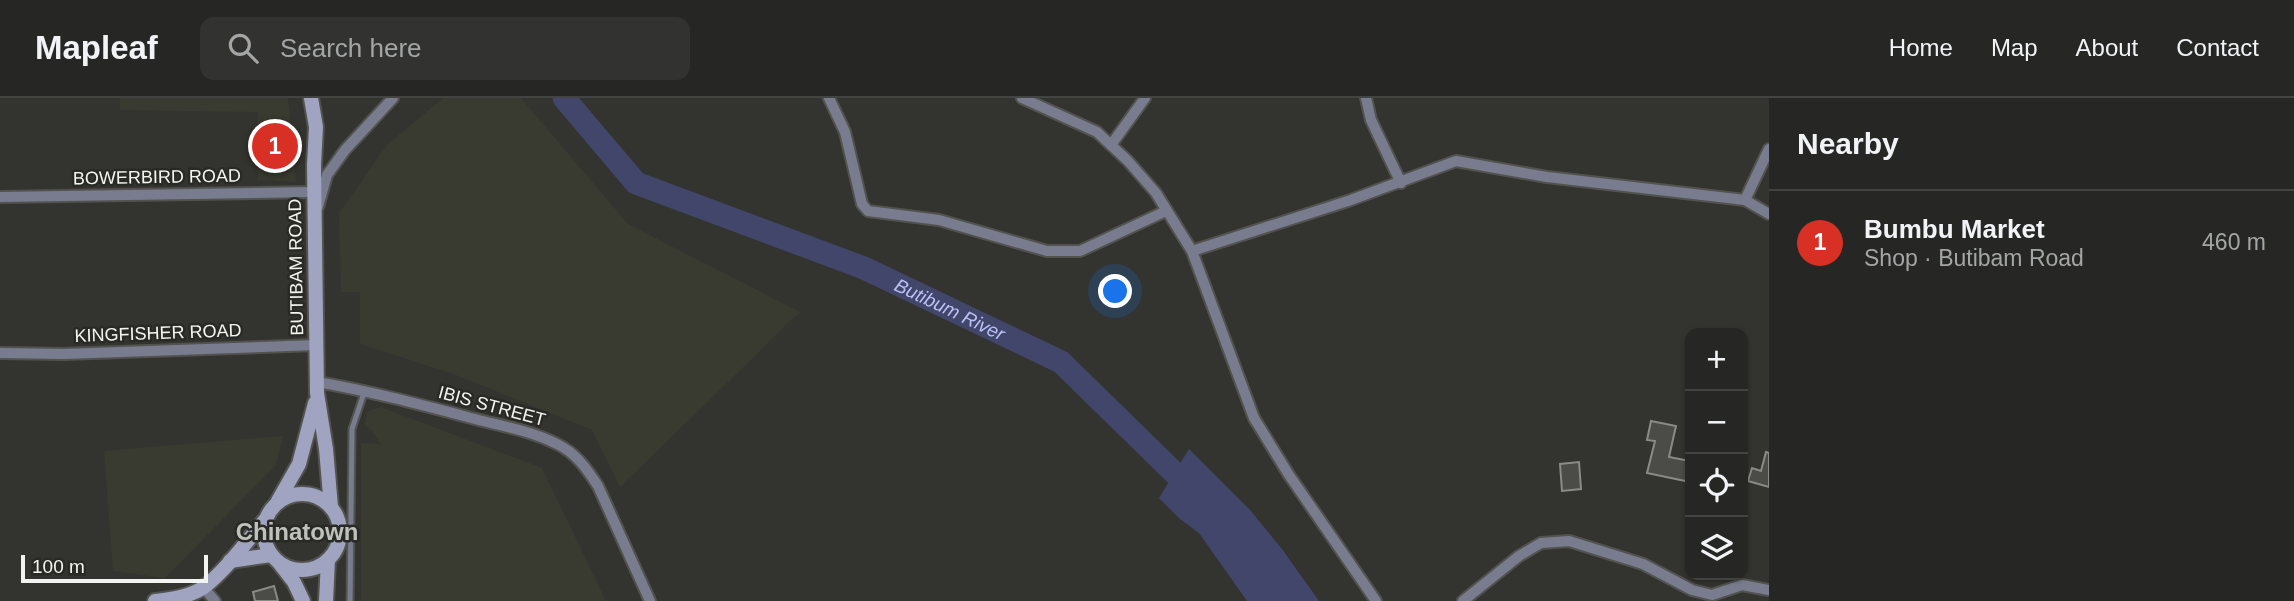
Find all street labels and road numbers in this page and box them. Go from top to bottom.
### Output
street label: BOWERBIRD ROAD [73,166,241,188]
street label: BUTIBAM ROAD [285,198,307,336]
street label: KINGFISHER ROAD [74,320,242,346]
street label: IBIS STREET [436,382,548,430]

